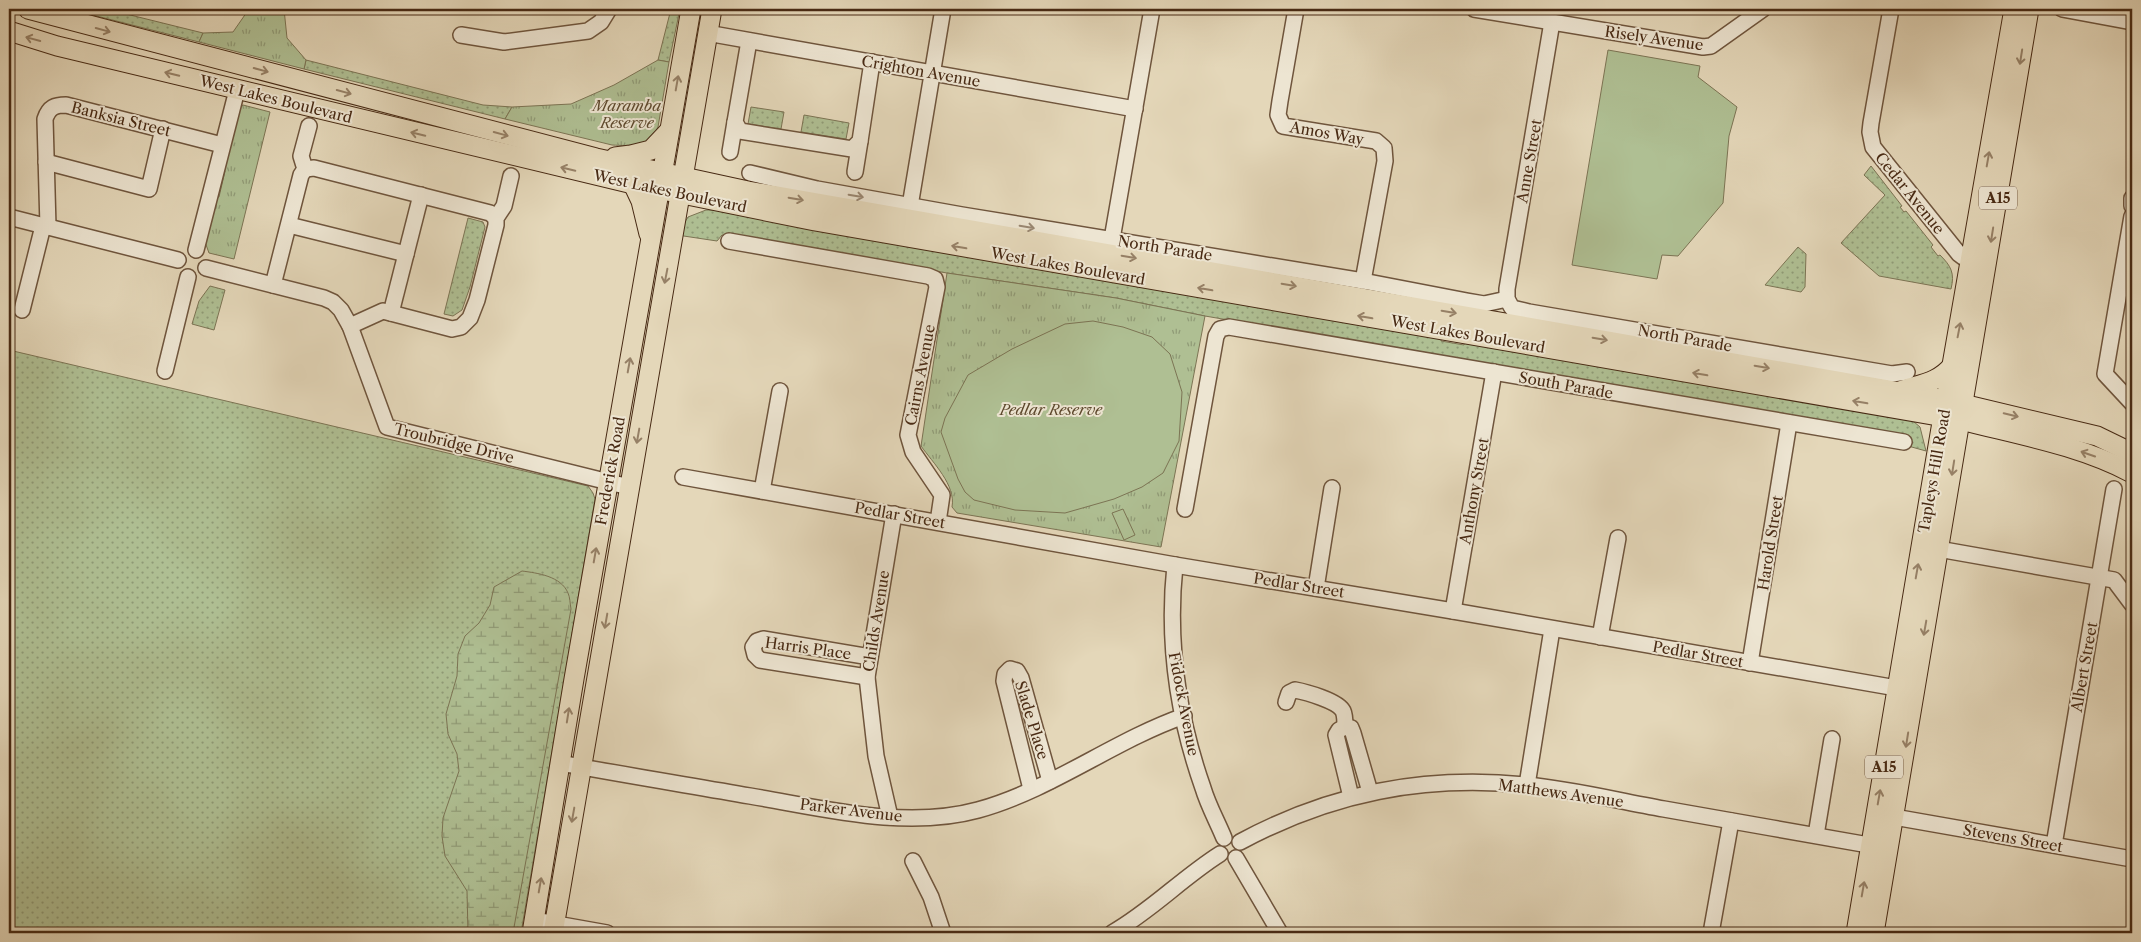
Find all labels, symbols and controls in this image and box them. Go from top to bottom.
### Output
street label: Risely Avenue [1603,22,1705,54]
one-way arrow [95,25,111,35]
one-way arrow [25,34,41,43]
one-way arrow [2016,49,2026,65]
street label: Crighton Avenue [860,51,982,91]
one-way arrow [252,66,268,76]
one-way arrow [165,69,181,78]
street label: West Lakes Boulevard [197,71,354,127]
one-way arrow [673,76,683,92]
one-way arrow [336,88,352,97]
park label: Maramba Reserve [591,96,661,132]
street label: Banksia Street [69,97,173,141]
street label: Amos Way [1287,117,1366,149]
street label: Anne Street [1512,117,1546,205]
one-way arrow [411,129,427,138]
one-way arrow [493,129,509,139]
street label: Cedar Avenue [1871,148,1949,238]
one-way arrow [1983,151,1993,167]
one-way arrow [561,164,577,173]
street label: West Lakes Boulevard [591,165,748,217]
road number: A15 [1979,187,2017,210]
one-way arrow [847,192,863,202]
one-way arrow [788,195,804,205]
one-way arrow [1018,222,1034,232]
one-way arrow [1987,226,1997,242]
street label: North Parade [1116,231,1214,265]
one-way arrow [951,241,967,251]
street label: West Lakes Boulevard [988,243,1147,289]
one-way arrow [1120,253,1136,263]
one-way arrow [660,267,670,283]
one-way arrow [1281,280,1297,290]
one-way arrow [1198,284,1214,294]
one-way arrow [1441,308,1457,318]
one-way arrow [1358,311,1374,321]
street label: West Lakes Boulevard [1388,311,1547,357]
street label: North Parade [1636,320,1734,356]
one-way arrow [1954,322,1964,338]
street label: Cairns Avenue [901,323,939,427]
one-way arrow [1592,334,1608,344]
one-way arrow [625,357,635,373]
one-way arrow [1754,363,1770,373]
street label: South Parade [1517,367,1615,403]
one-way arrow [1692,368,1708,378]
one-way arrow [1852,396,1868,406]
park label: Pedlar Reserve [999,400,1103,419]
street label: Tapleys Hill Road [1914,408,1954,534]
one-way arrow [2003,411,2019,420]
street label: Frederick Road [591,415,629,527]
street label: Troubridge Drive [392,419,516,467]
one-way arrow [632,428,642,444]
street label: Anthony Street [1455,436,1493,547]
one-way arrow [2080,449,2096,458]
one-way arrow [1947,459,1957,475]
street label: Harold Street [1753,493,1787,592]
street label: Pedlar Street [853,498,948,532]
one-way arrow [591,547,601,563]
one-way arrow [1912,564,1922,580]
street label: Pedlar Street [1252,568,1347,602]
street label: Childs Avenue [859,569,893,673]
one-way arrow [601,613,611,629]
one-way arrow [1920,620,1930,636]
street label: Albert Street [2067,620,2101,715]
street label: Harris Place [764,633,852,663]
street label: Pedlar Street [1651,637,1746,671]
street label: Fidock Avenue [1165,650,1203,758]
street label: Slade Place [1011,678,1053,762]
one-way arrow [563,708,573,724]
one-way arrow [1901,731,1911,747]
road number: A15 [1865,756,1903,779]
street label: Matthews Avenue [1497,775,1625,811]
one-way arrow [1874,789,1884,805]
street label: Parker Avenue [799,794,903,826]
one-way arrow [568,807,578,823]
street label: Stevens Street [1962,820,2065,856]
one-way arrow [535,878,545,894]
one-way arrow [1859,882,1869,898]

